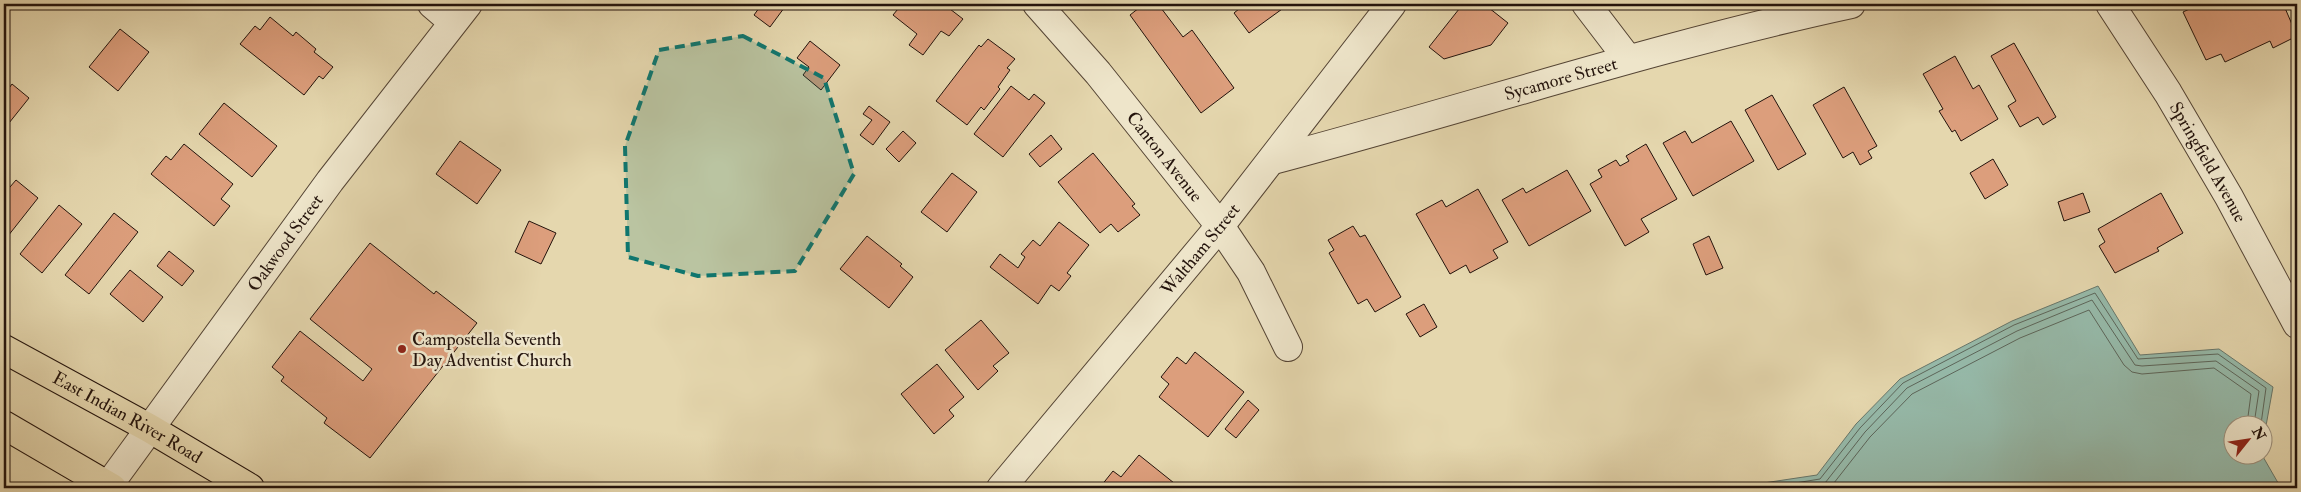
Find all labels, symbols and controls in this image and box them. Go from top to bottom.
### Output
street label: Sycamore Street [1502,52,1620,106]
street label: Springfield Avenue [2164,98,2252,227]
street label: Canton Avenue [1122,107,1208,207]
street label: Oakwood Street [242,189,328,296]
street label: Waltham Street [1155,198,1245,301]
place label: Campostella Seventh Day Adventist Church [412,328,572,372]
marker: Campostella Seventh Day Adventist Church [396,343,408,355]
street label: East Indian River Road [49,366,206,468]
north arrow [2224,414,2274,464]
text: N [2248,423,2270,444]

